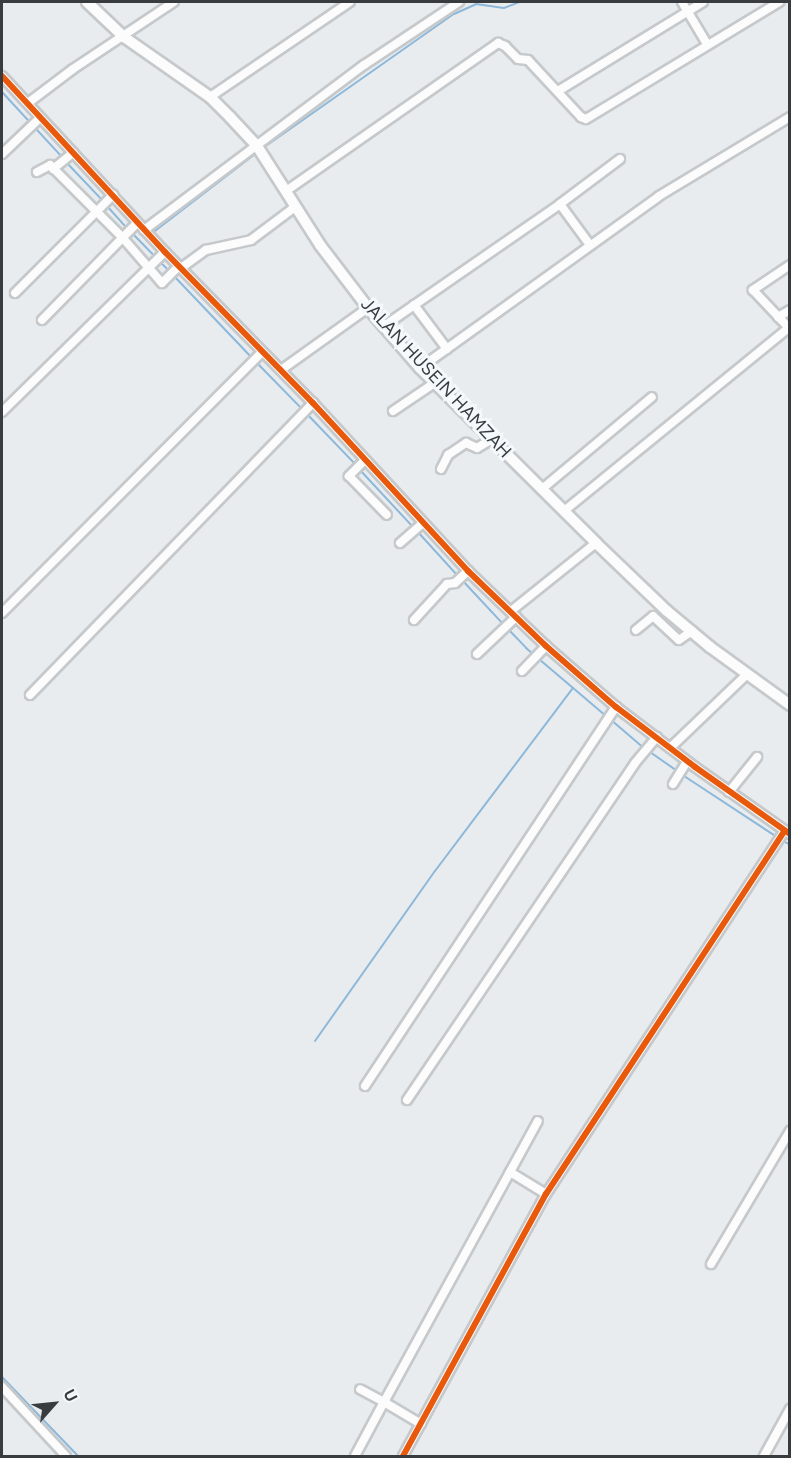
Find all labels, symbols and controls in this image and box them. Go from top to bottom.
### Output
street label: JALAN HUSEIN HAMZAH [356,294,516,462]
north arrow [24,1374,84,1434]
text: U [59,1386,82,1405]

